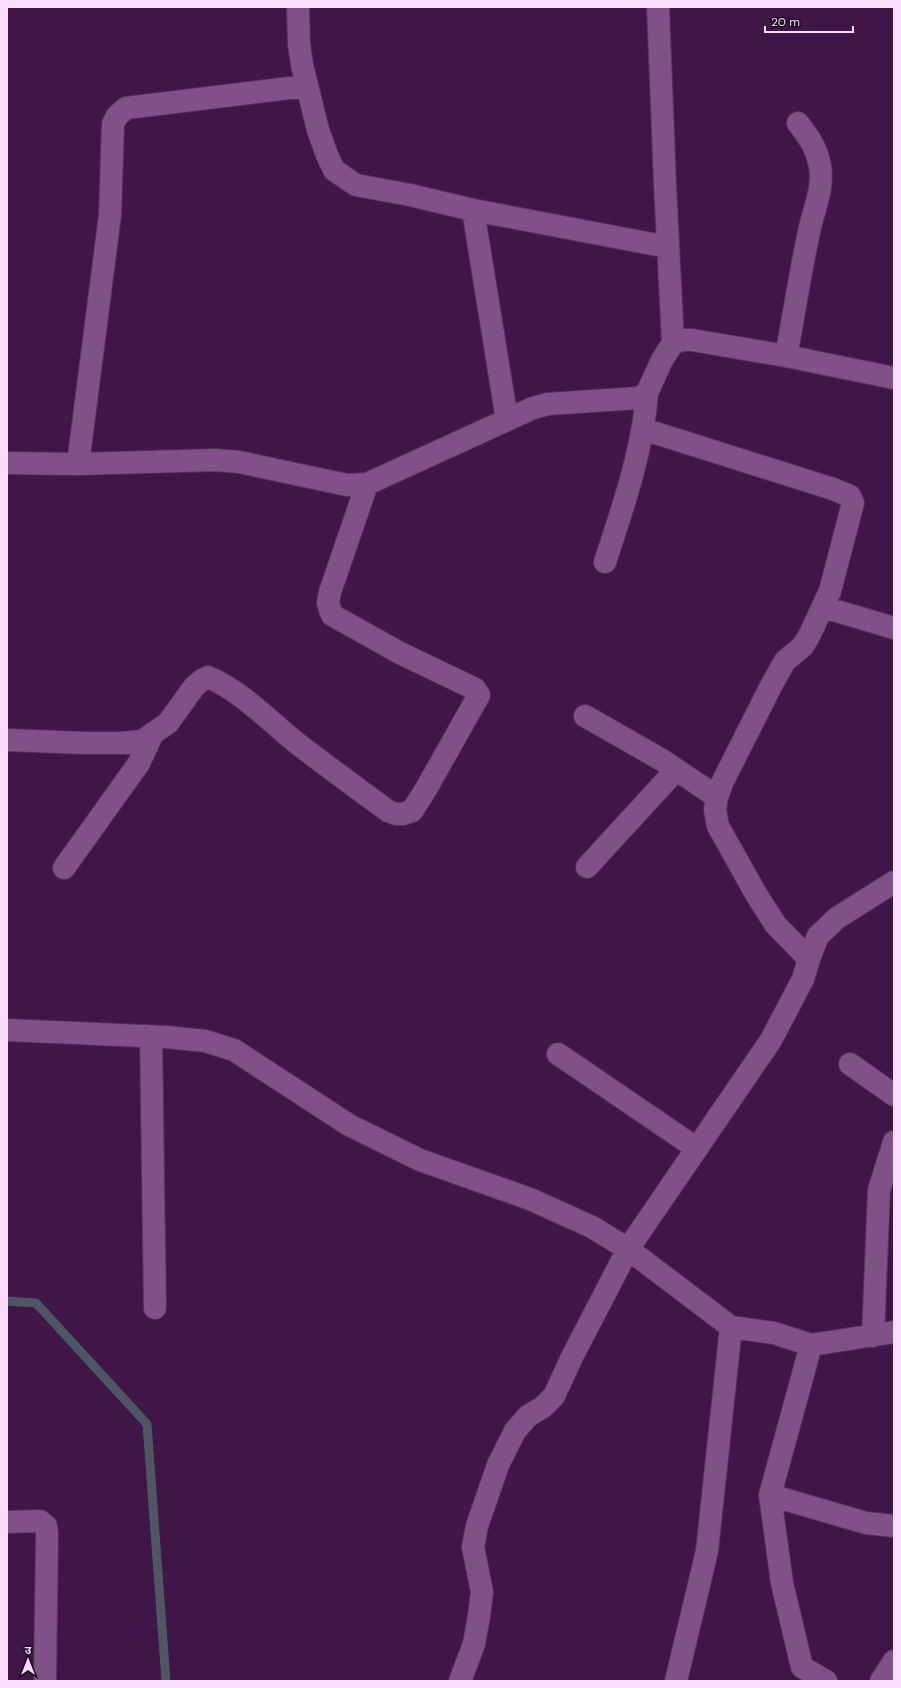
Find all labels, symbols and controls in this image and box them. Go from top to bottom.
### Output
scale bar [765,8,853,34]
text: 20 m [771,14,800,30]
north arrow [8,1640,48,1680]
text: उ [25,1643,32,1657]

